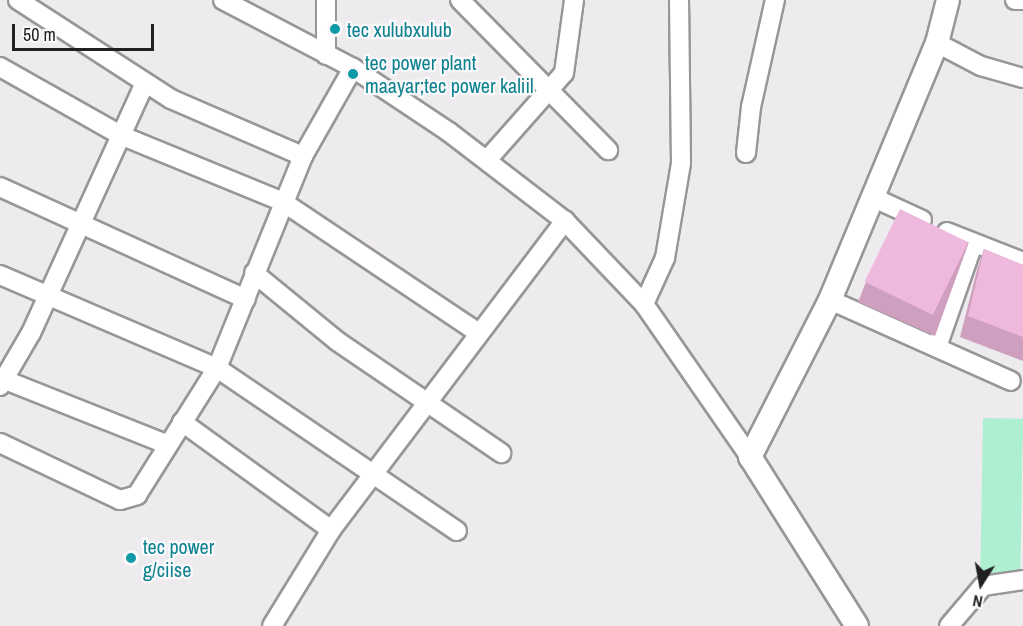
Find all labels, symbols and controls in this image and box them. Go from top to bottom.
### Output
scale bar [15,12,158,50]
place label: tec xulubxulub [347,17,452,41]
text: 50 m [23,22,56,47]
marker: tec xulubxulub [328,22,342,36]
place label: tec power plant maayar;tec power kaliil [365,51,534,98]
marker: tec power plant maayar;tec power kaliil [346,67,360,81]
place label: tec power g/ciise [143,534,214,581]
marker: tec power g/ciise [124,551,138,565]
north arrow [951,554,1011,614]
text: N [971,590,984,613]

